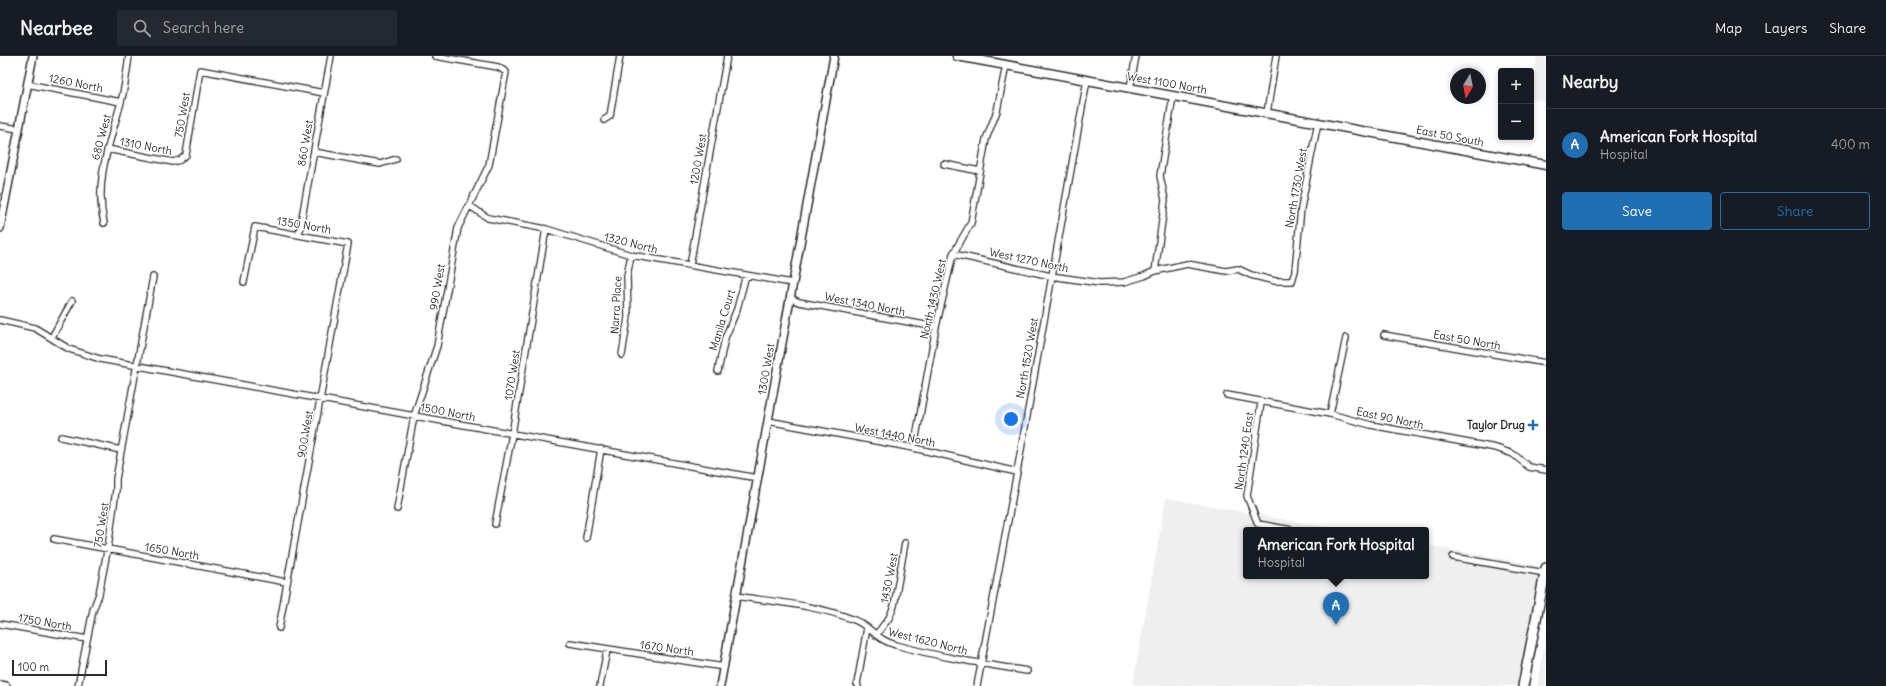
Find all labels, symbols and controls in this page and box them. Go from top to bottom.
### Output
search box [117,10,397,46]
text: Nearbee [20,16,93,40]
icon: search [131,17,153,39]
text: Search here [163,18,244,37]
text: Map [1715,19,1742,37]
text: Layers [1764,19,1807,37]
text: Share [1829,19,1866,37]
north arrow [1450,68,1486,104]
map controls [1498,68,1534,140]
button: + [1498,68,1534,104]
street label: West 1100 North [1126,69,1208,97]
street label: 1260 North [48,71,104,95]
text: Nearby [1562,71,1618,93]
street label: 750 West [171,91,193,139]
button: − [1498,104,1534,140]
street label: 680 West [88,112,114,161]
street label: 860 West [294,118,316,167]
street label: East 50 South [1415,123,1485,149]
text: American Fork Hospital [1600,127,1757,146]
street label: 1200 West [687,132,709,186]
street label: 1310 North [119,134,173,158]
text: A [1571,136,1579,153]
text: 400 m [1831,136,1870,153]
text: Hospital [1600,146,1648,163]
street label: North 1730 West [1282,147,1310,229]
button: Save [1562,192,1712,230]
button: Share [1720,192,1870,230]
street label: 1350 North [276,213,332,237]
street label: 1320 North [603,230,659,256]
street label: West 1270 North [988,245,1070,275]
street label: North 1430 West [917,257,949,340]
street label: 990 West [426,262,448,311]
street label: Narra Place [607,276,625,334]
street label: Manila Court [706,287,738,352]
street label: West 1340 North [823,289,907,319]
street label: North 1520 West [1013,316,1041,399]
street label: East 50 North [1432,327,1502,353]
street label: 1300 West [755,342,777,396]
street label: 1070 West [501,348,523,401]
street label: 1500 North [419,400,477,424]
street label: East 90 North [1355,404,1425,432]
street label: 900 West [294,409,316,459]
your location [1001,409,1021,429]
street label: North 1240 East [1232,411,1256,491]
place label: Taylor Drug [1467,418,1525,433]
street label: West 1440 North [853,420,937,450]
marker: Taylor Drug [1528,420,1538,430]
street label: 750 West [91,501,112,549]
popup [1243,527,1429,579]
text: American Fork Hospital [1257,535,1415,554]
street label: 1650 North [144,539,200,563]
street label: 1430 West [877,551,901,604]
text: Hospital [1257,554,1305,571]
pin: A [1323,592,1349,625]
street label: 1750 North [17,610,73,634]
street label: West 1620 North [887,624,969,658]
street label: 1670 North [639,637,695,659]
scale bar [12,658,107,677]
text: 100 m [18,660,49,674]

